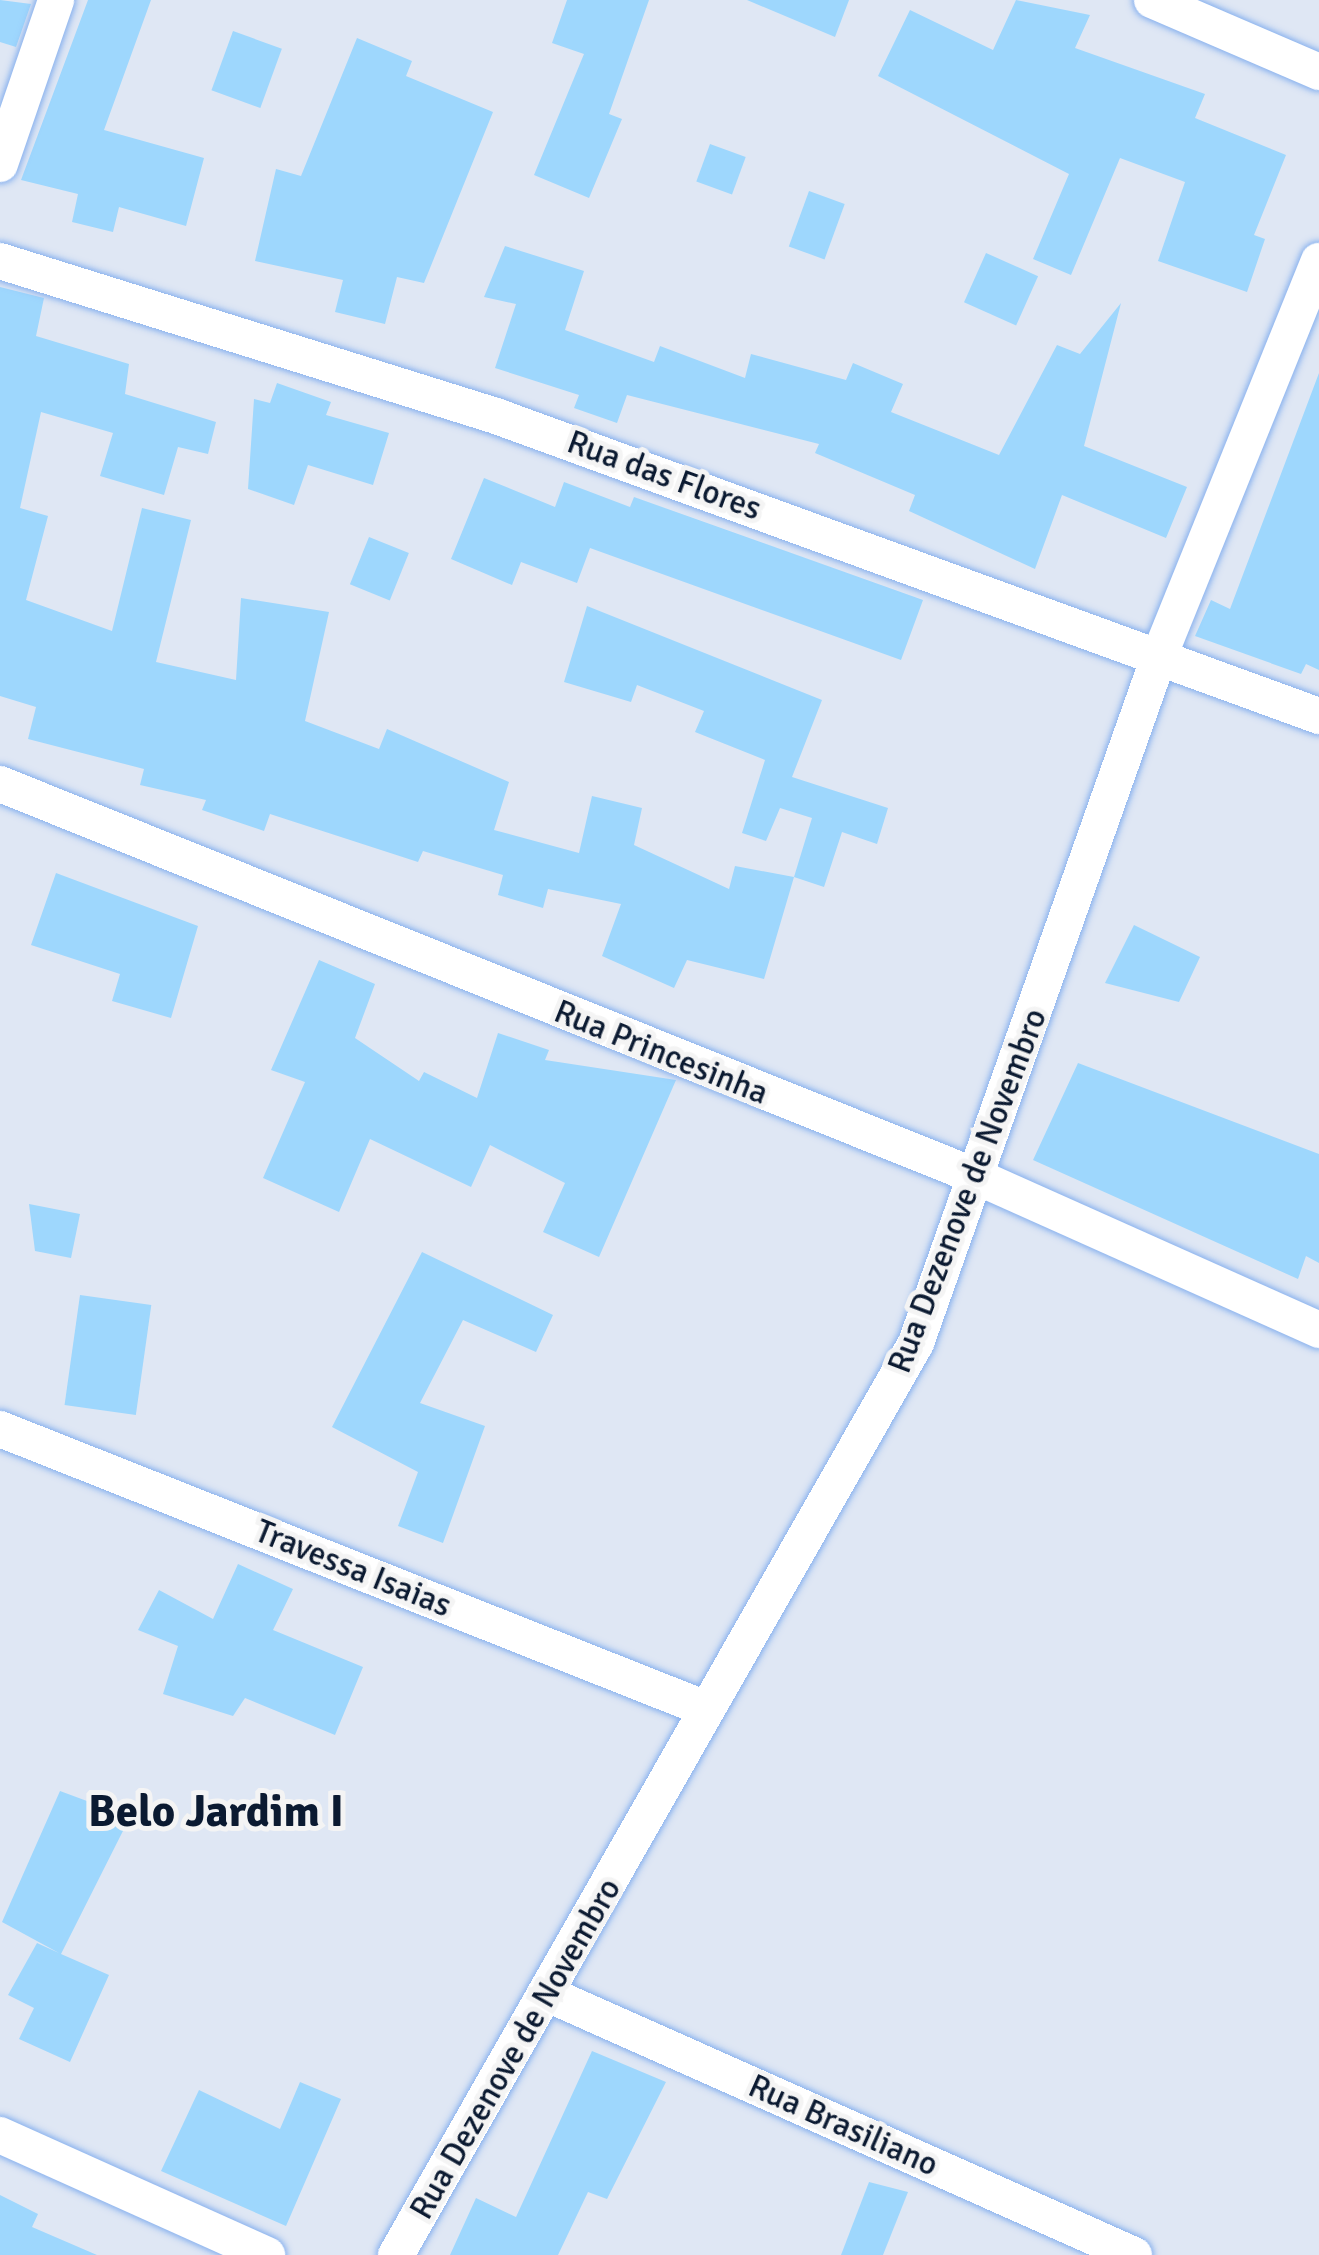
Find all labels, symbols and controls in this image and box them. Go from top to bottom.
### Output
street label: Rua das Flores [562,423,766,529]
street label: Rua Princesinha [548,992,774,1114]
street label: Rua Dezenove de Novembro [880,1003,1056,1379]
street label: Travessa Isaias [249,1512,457,1626]
district label: Belo Jardim I [88,1785,344,1839]
street label: Rua Dezenove de Novembro [402,1872,630,2226]
street label: Rua Brasiliano [742,2067,944,2185]

